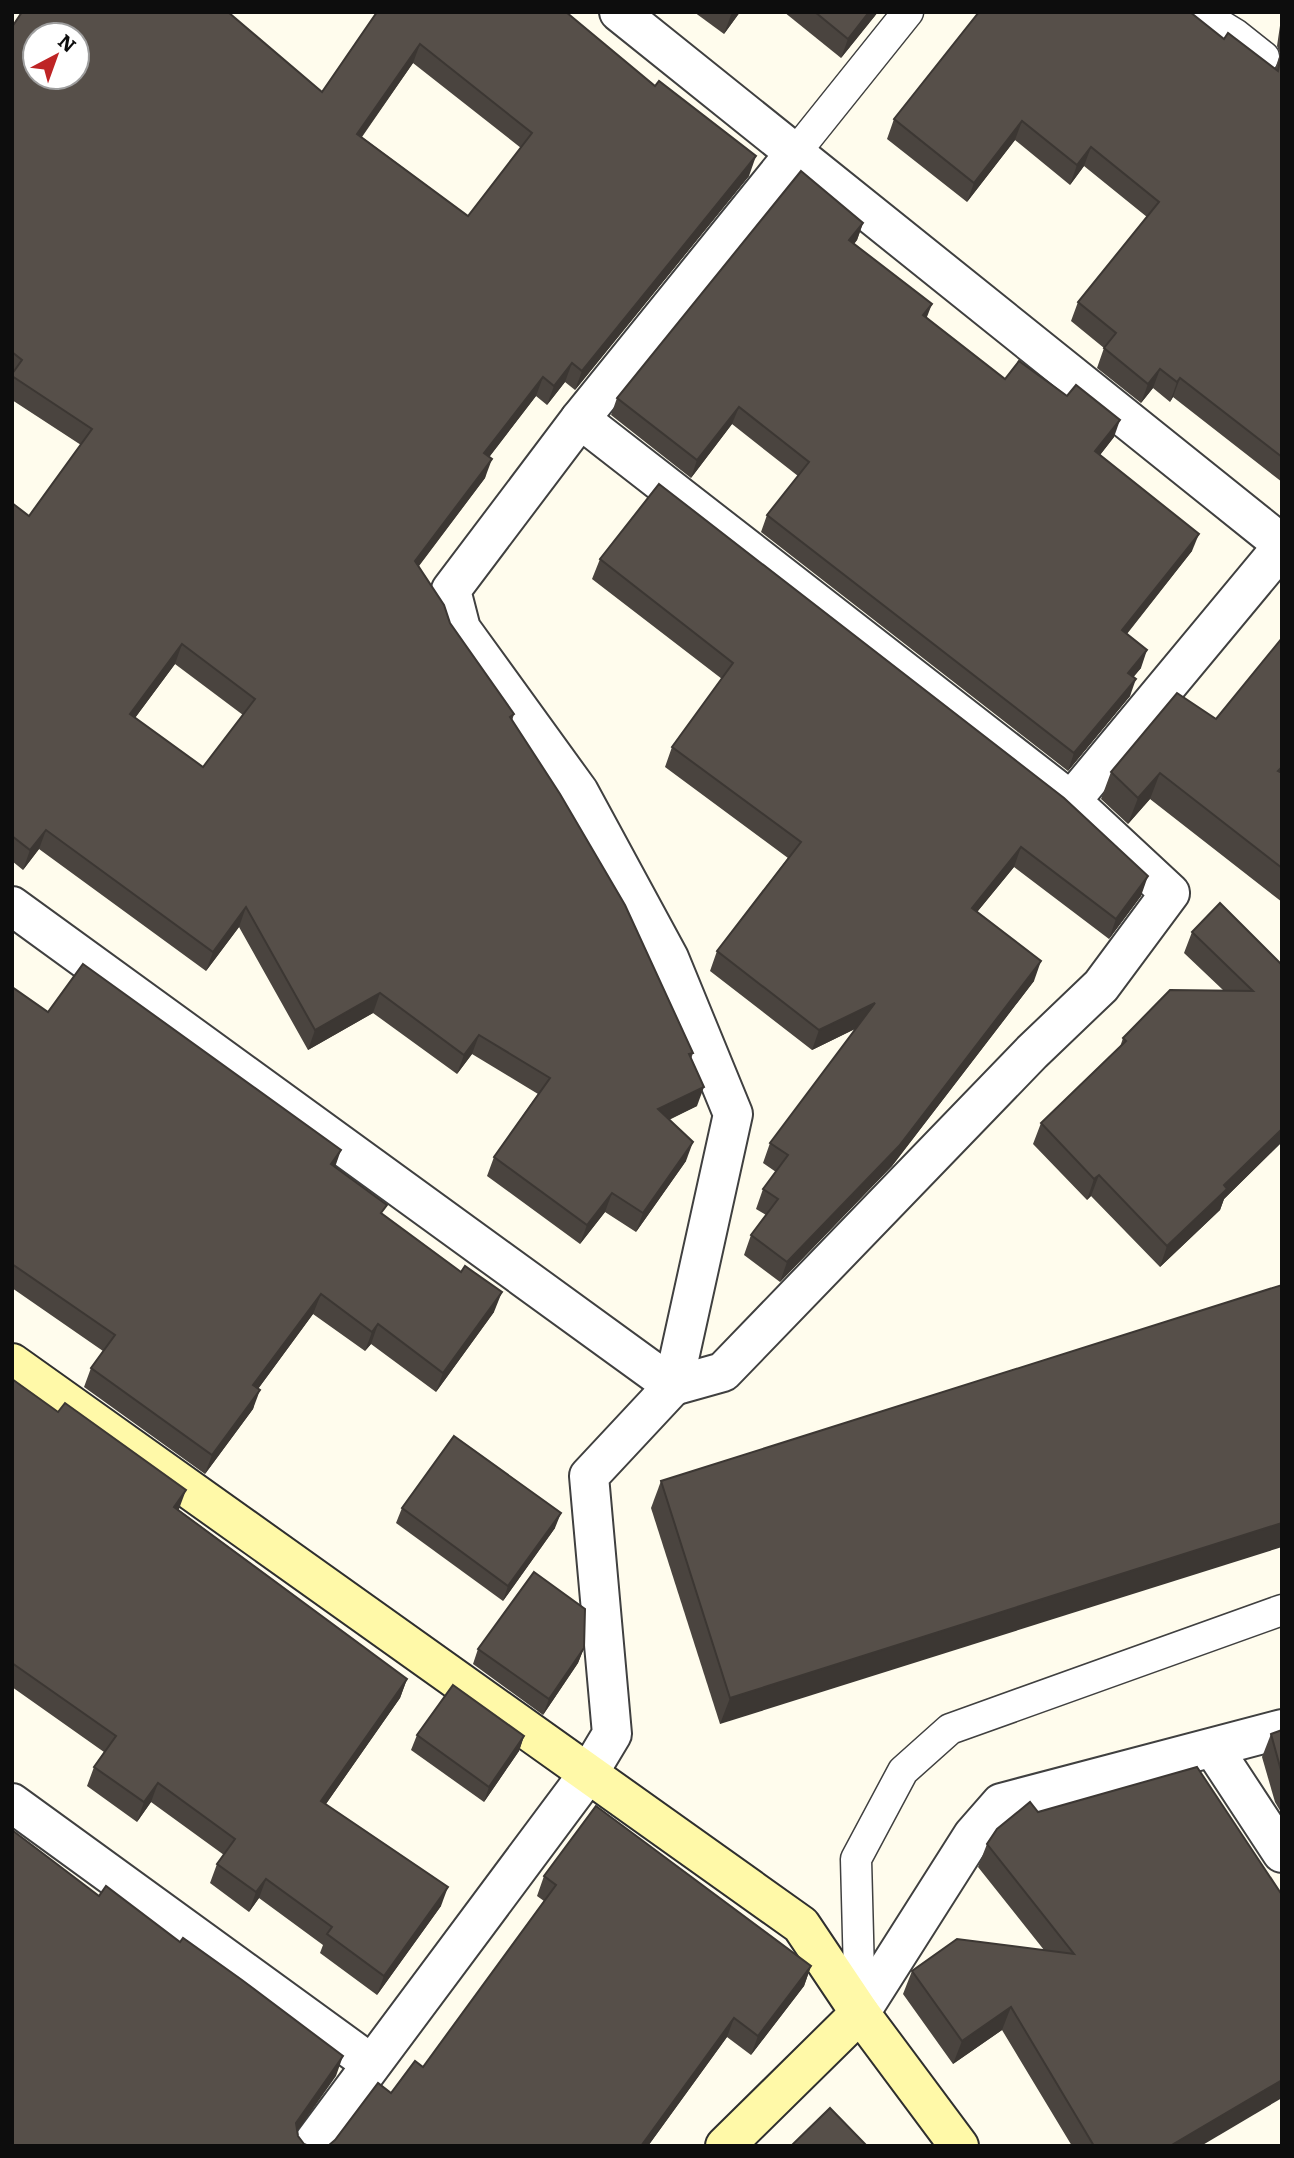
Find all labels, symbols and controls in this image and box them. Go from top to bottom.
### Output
north arrow [21,21,91,91]
text: N [53,27,83,58]

